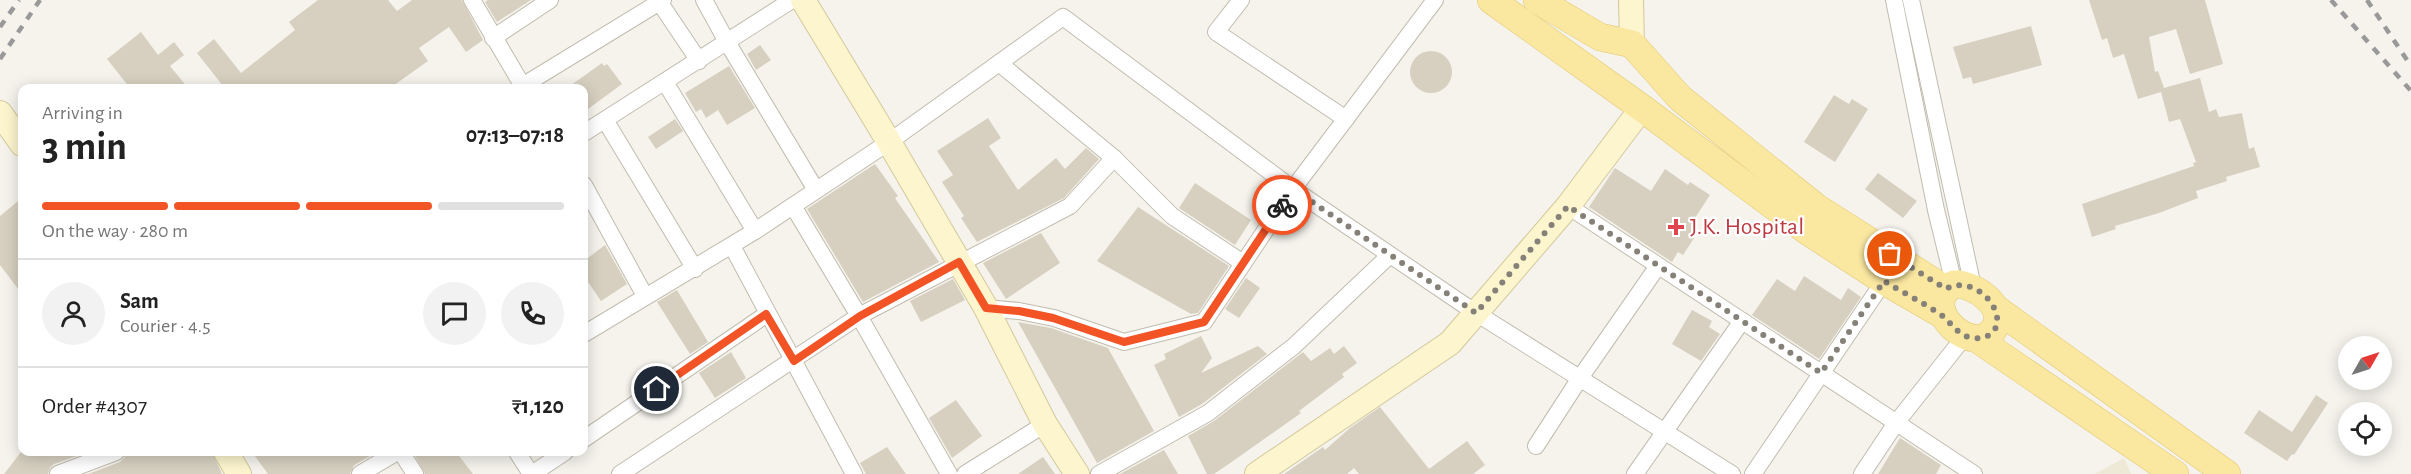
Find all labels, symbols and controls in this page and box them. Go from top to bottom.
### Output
text: Arriving in [42,103,123,123]
text: 07:13–07:18 [466,124,564,146]
text: 3 min [42,128,127,167]
courier [1252,175,1312,235]
icon: bike [1266,189,1299,222]
place label: J.K. Hospital [1690,215,1804,239]
marker: J.K. Hospital [1667,218,1685,236]
text: On the way · 280 m [42,221,188,241]
pin [1864,228,1915,279]
icon: bag [1873,237,1906,270]
button: person [42,282,105,345]
button: chat [423,282,486,345]
button: phone [501,282,564,345]
text: Sam [120,290,159,312]
text: Courier · 4.5 [120,316,211,336]
north arrow [2338,336,2392,390]
map controls [2338,336,2392,456]
pin [631,363,682,414]
icon: home [640,372,673,405]
text: Order #4307 [42,395,147,417]
text: ₹1,120 [512,395,564,417]
button: locate [2338,402,2392,456]

